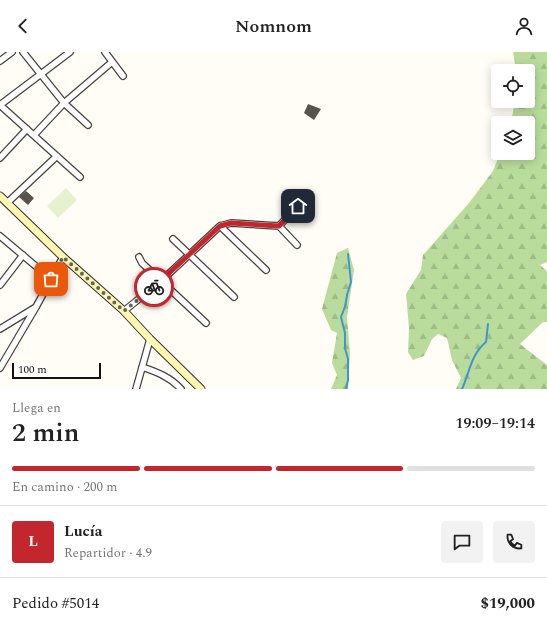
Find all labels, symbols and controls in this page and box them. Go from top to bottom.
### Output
text: Nomnom [235,13,312,40]
icon: back [12,15,34,37]
icon: person [513,15,535,37]
map controls [491,64,535,160]
button: locate [491,64,535,108]
button: layers [491,116,535,160]
pin [281,189,315,223]
icon: home [287,195,309,217]
pin [34,262,68,296]
courier [134,267,174,307]
icon: bag [40,268,62,290]
icon: bike [143,276,165,298]
scale bar [12,361,101,380]
text: 100 m [18,361,47,378]
text: Llega en [12,398,61,418]
text: 19:09–19:14 [455,412,535,435]
text: 2 min [12,413,79,453]
text: En camino · 200 m [12,477,117,497]
text: Lucía [64,520,103,543]
button: chat [441,521,483,563]
button: phone [493,521,535,563]
text: L [28,530,38,553]
text: Repartidor · 4.9 [64,543,152,563]
text: Pedido #5014 [12,592,99,615]
text: $19,000 [480,592,535,615]

